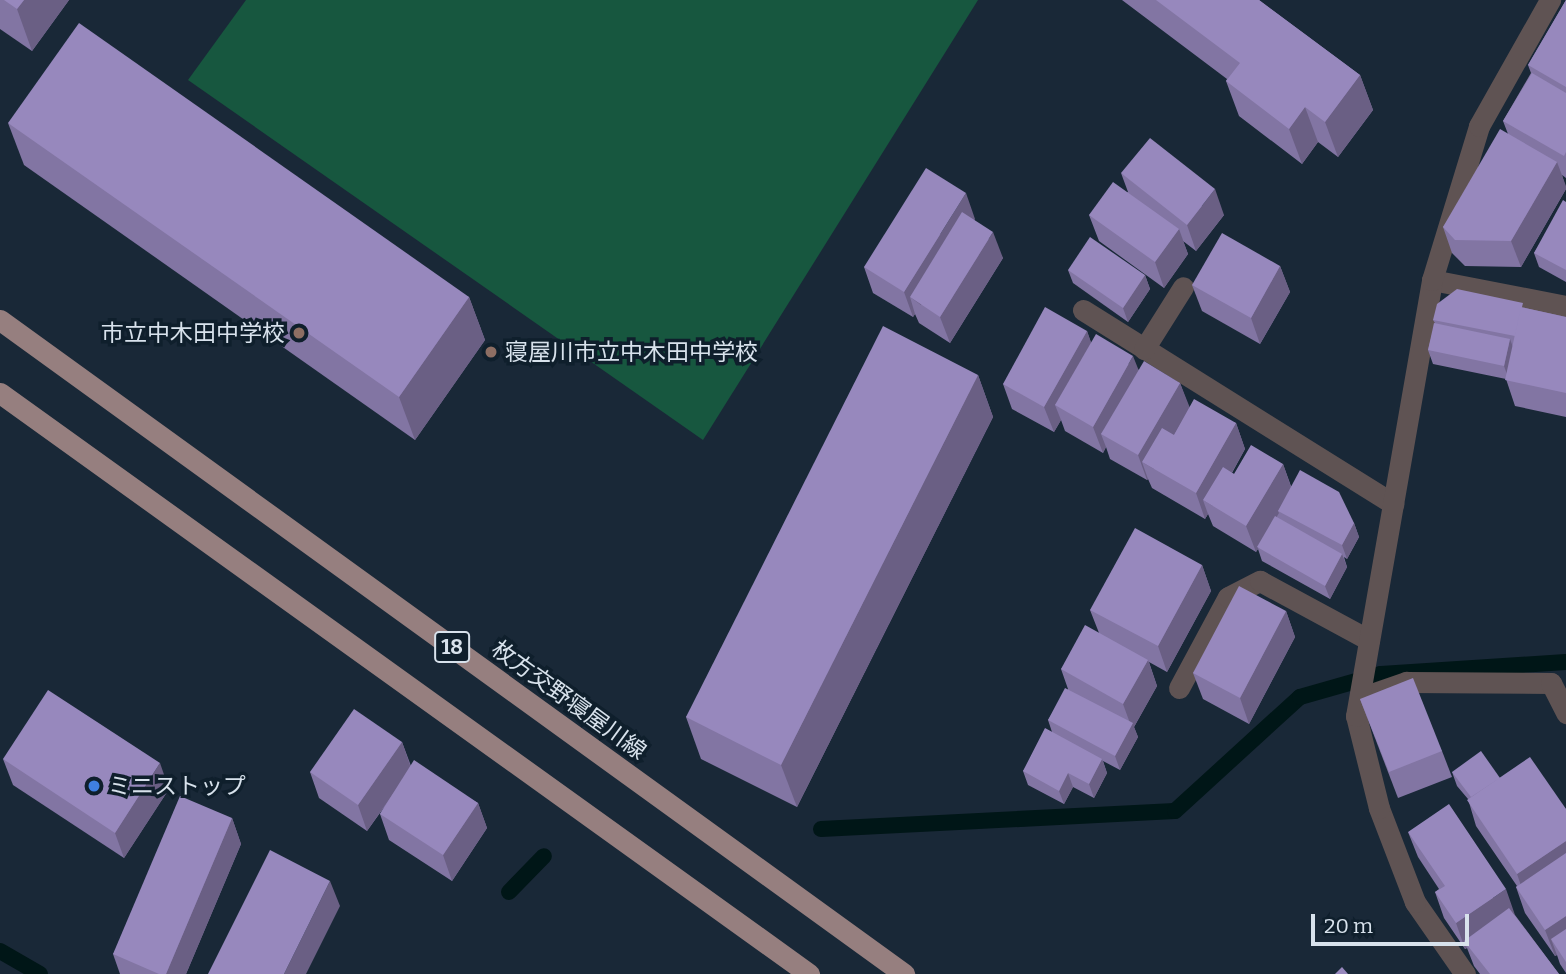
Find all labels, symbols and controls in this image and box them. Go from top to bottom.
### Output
place label: 市立中木田中学校 [101,319,285,347]
marker: 市立中木田中学校 [291,325,307,341]
place label: 寝屋川市立中木田中学校 [505,338,758,366]
marker: 寝屋川市立中木田中学校 [483,344,499,360]
road number: 18 [433,630,471,664]
street label: 枚方交野寝屋川線 [486,635,652,765]
place label: ミニストップ [108,772,246,800]
marker: ミニストップ [86,778,102,794]
scale bar [1314,900,1472,944]
text: 20 m [1324,913,1373,939]

